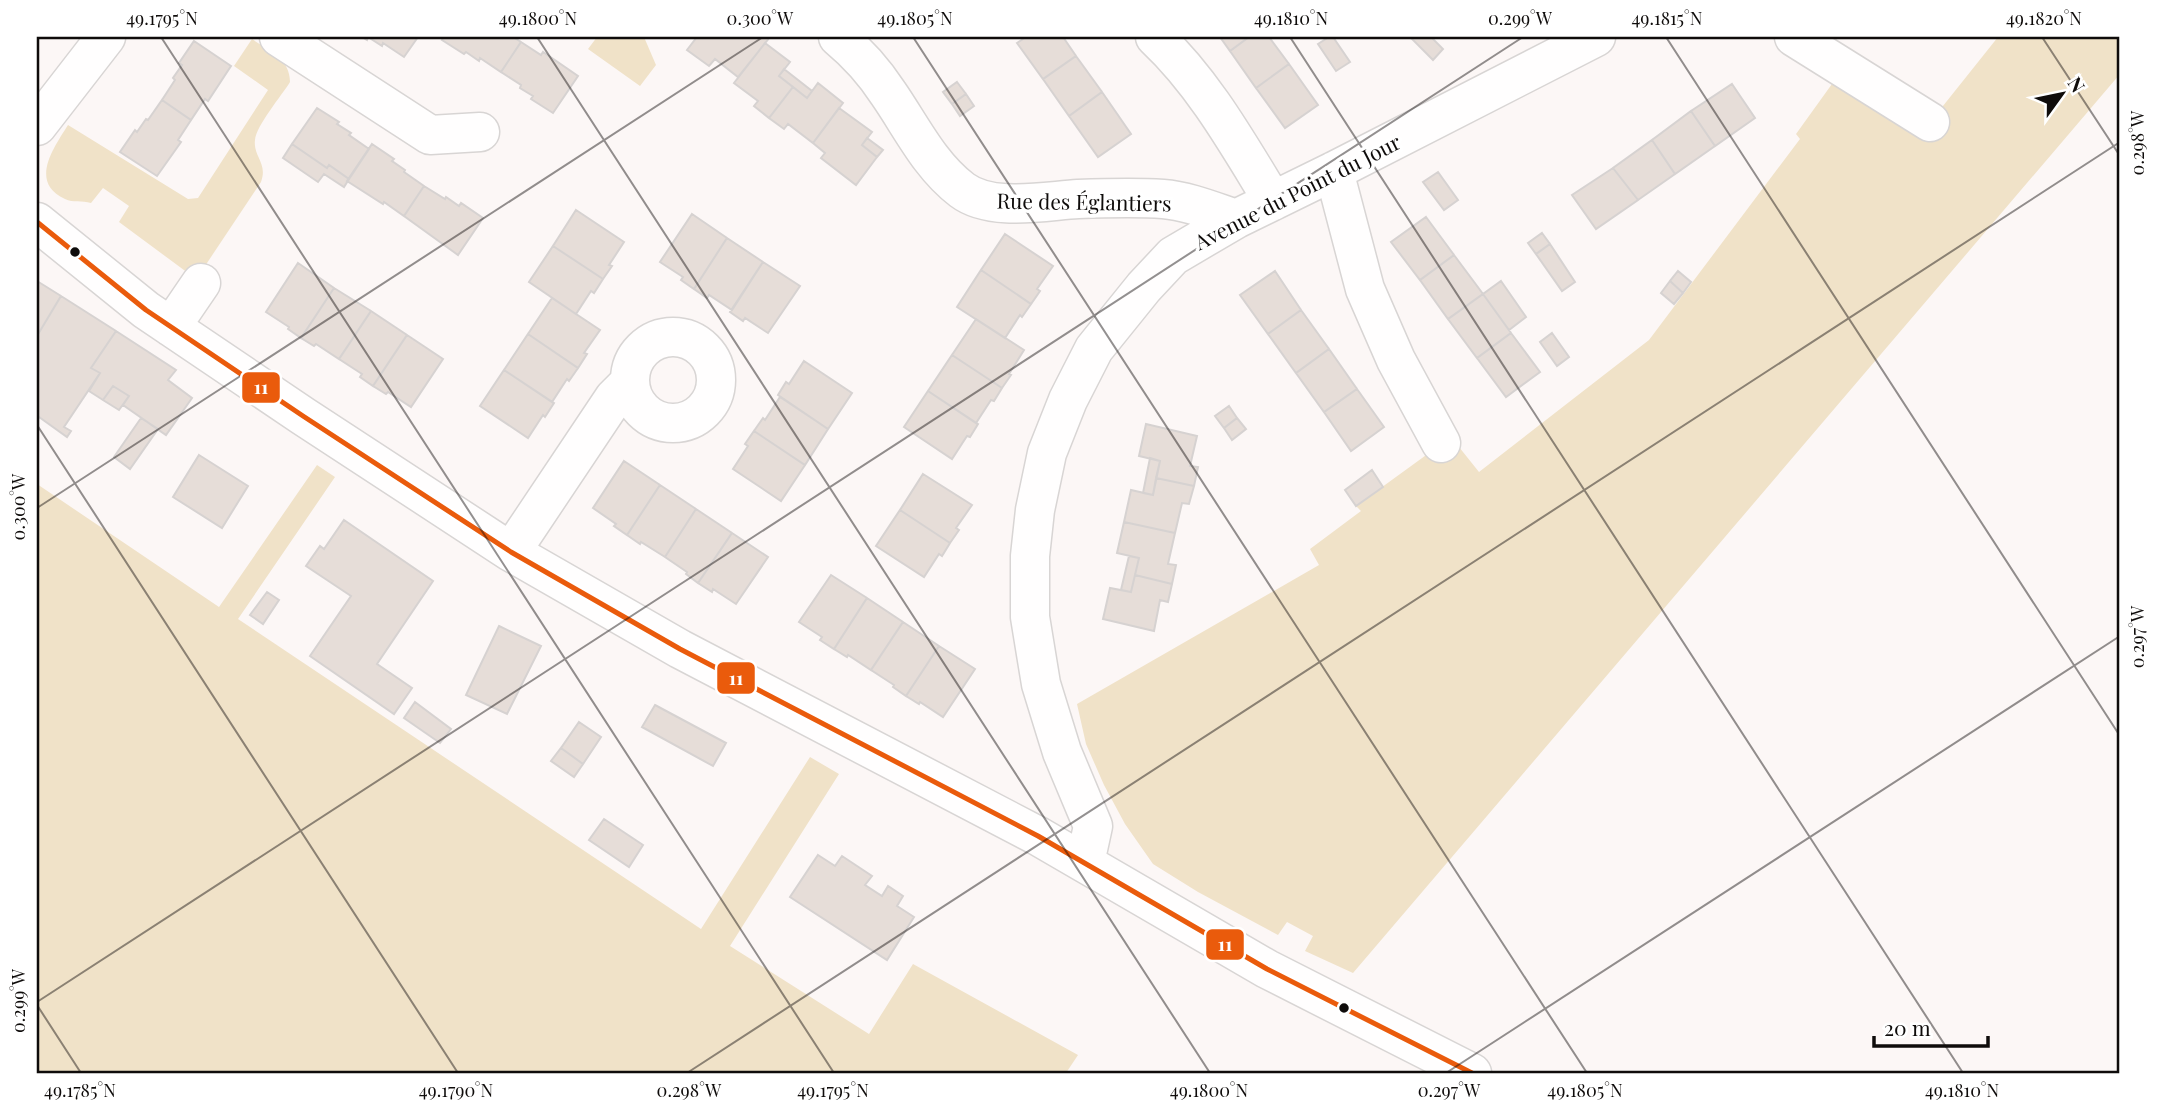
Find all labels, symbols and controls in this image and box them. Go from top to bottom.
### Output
text: 49.1795°N [126,6,198,30]
text: 49.1800°N [499,6,577,30]
text: 0.300°W [727,6,794,30]
text: 49.1805°N [877,6,953,30]
text: 49.1810°N [1254,6,1328,30]
text: 0.299°W [1488,6,1553,30]
text: 49.1815°N [1631,6,1703,30]
text: 49.1820°N [2006,6,2082,30]
north arrow [2028,60,2098,130]
text: N [2062,71,2092,97]
text: 0.298°W [2125,110,2149,175]
street label: Avenue du Point du Jour [1188,127,1405,256]
street label: Rue des Églantiers [996,185,1172,217]
unlabelled marker [68,245,82,259]
line badge: 11 [241,371,281,404]
text: 11 [254,373,268,399]
text: 0.300°W [6,473,30,540]
text: 0.297°W [2125,605,2149,668]
line badge: 11 [716,661,756,695]
text: 11 [729,664,743,690]
line badge: 11 [1205,928,1245,961]
text: 11 [1218,930,1232,956]
text: 0.299°W [6,968,30,1033]
unlabelled marker [1337,1001,1351,1015]
scale bar [1874,1005,1987,1049]
text: 20 m [1884,1013,1931,1041]
text: 49.1785°N [44,1078,116,1102]
text: 49.1790°N [419,1078,494,1102]
text: 0.298°W [657,1078,722,1102]
text: 49.1795°N [797,1078,869,1102]
text: 49.1800°N [1170,1078,1248,1102]
text: 0.297°W [1418,1078,1481,1102]
text: 49.1805°N [1547,1078,1623,1102]
text: 49.1810°N [1925,1078,1999,1102]

